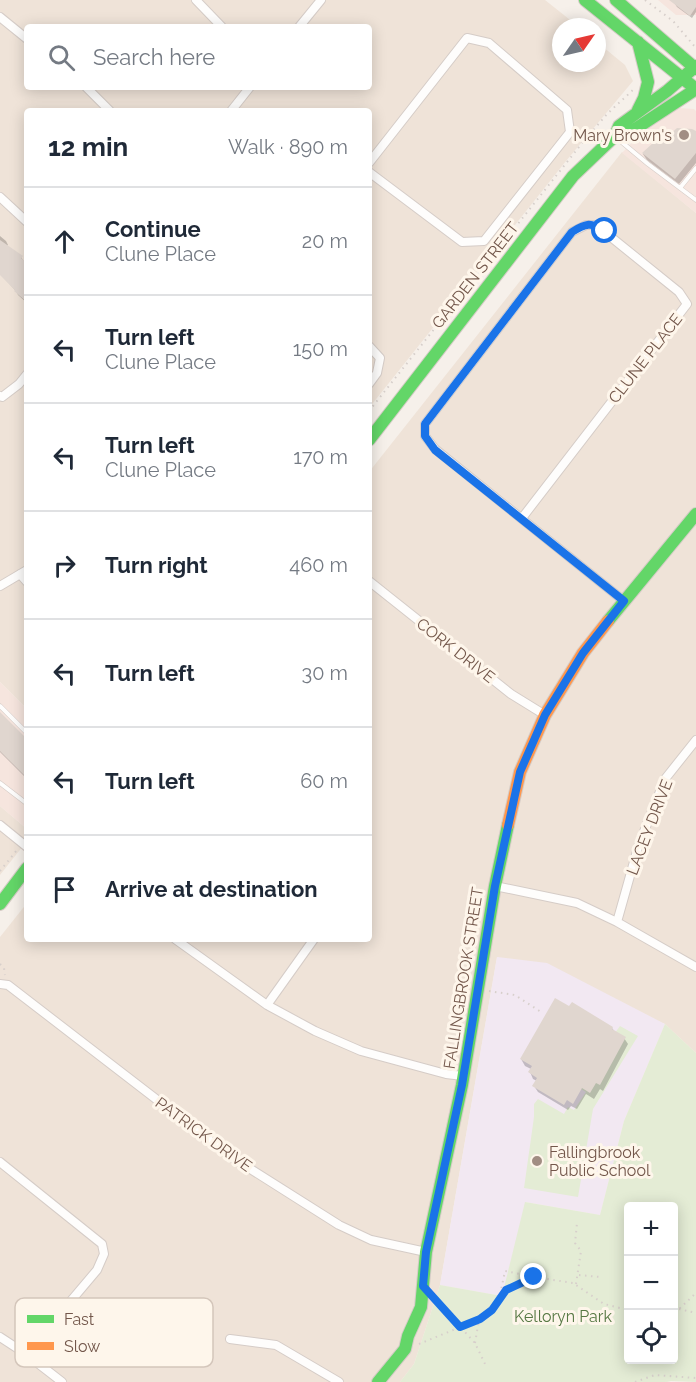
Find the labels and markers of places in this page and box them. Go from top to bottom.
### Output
place label: Mary Brown's [573,126,672,145]
marker: Mary Brown's [677,128,691,142]
place label: Fallingbrook Public School [549,1143,651,1180]
marker: Fallingbrook Public School [530,1154,544,1168]

